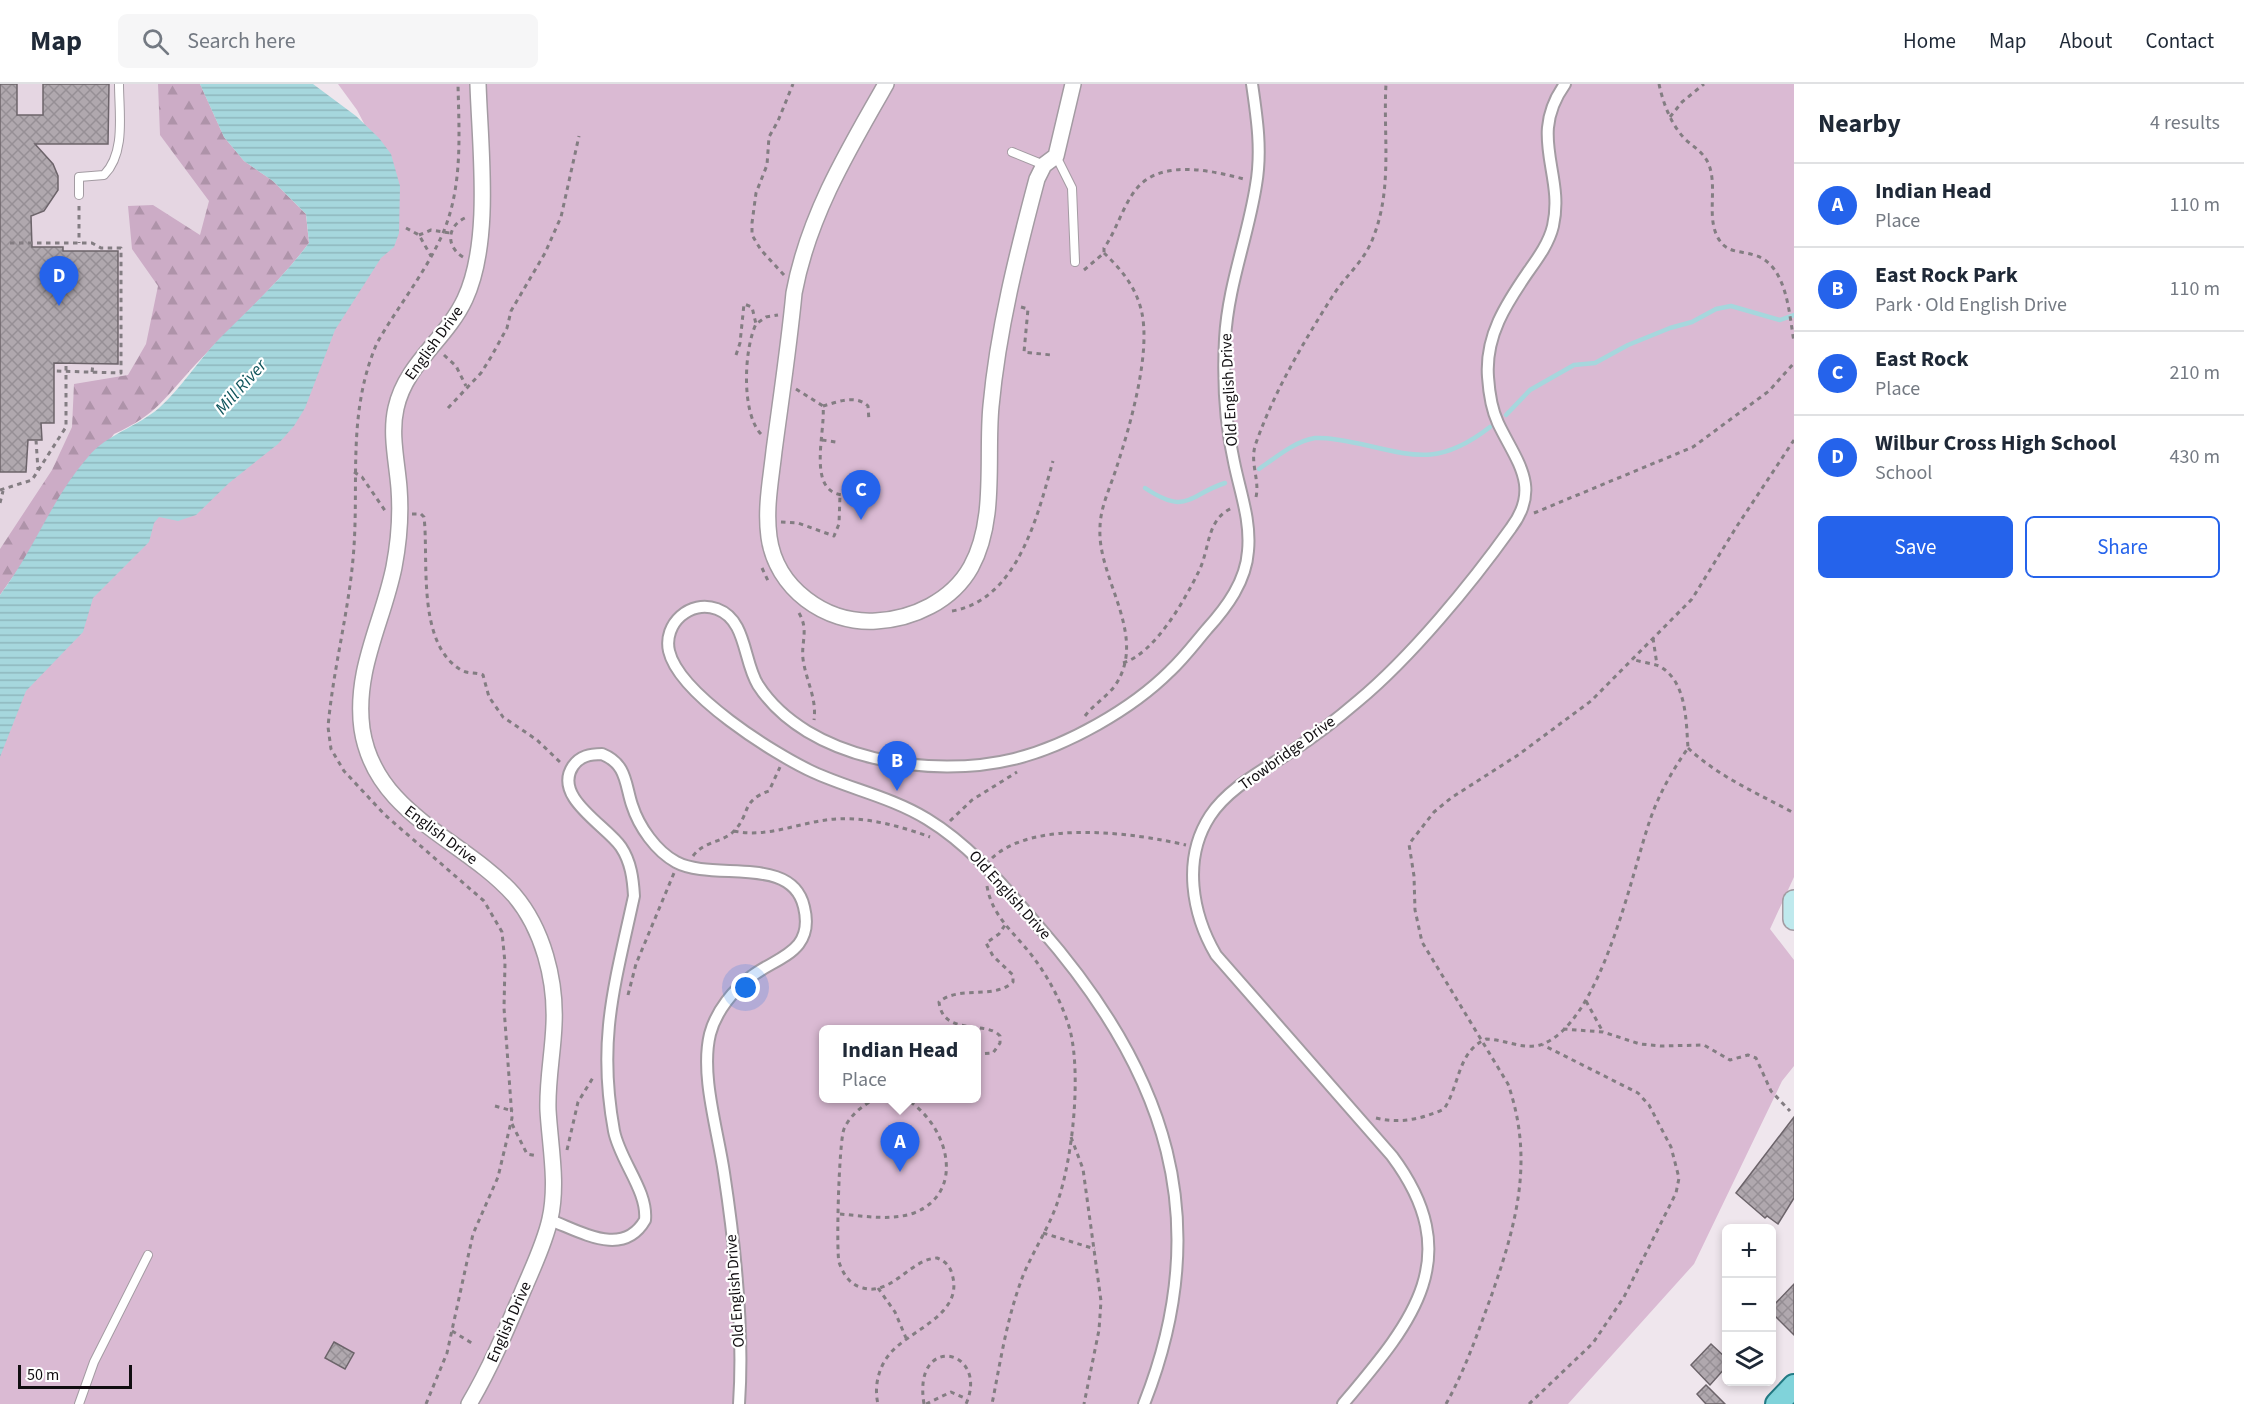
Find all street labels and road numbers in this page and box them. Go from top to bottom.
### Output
street label: English Drive [400,301,468,384]
street label: Old English Drive [1215,333,1243,447]
street label: Trowbridge Drive [1234,710,1340,795]
street label: English Drive [400,800,482,870]
street label: Old English Drive [964,846,1056,945]
street label: Old English Drive [720,1234,750,1348]
street label: English Drive [481,1278,537,1366]

